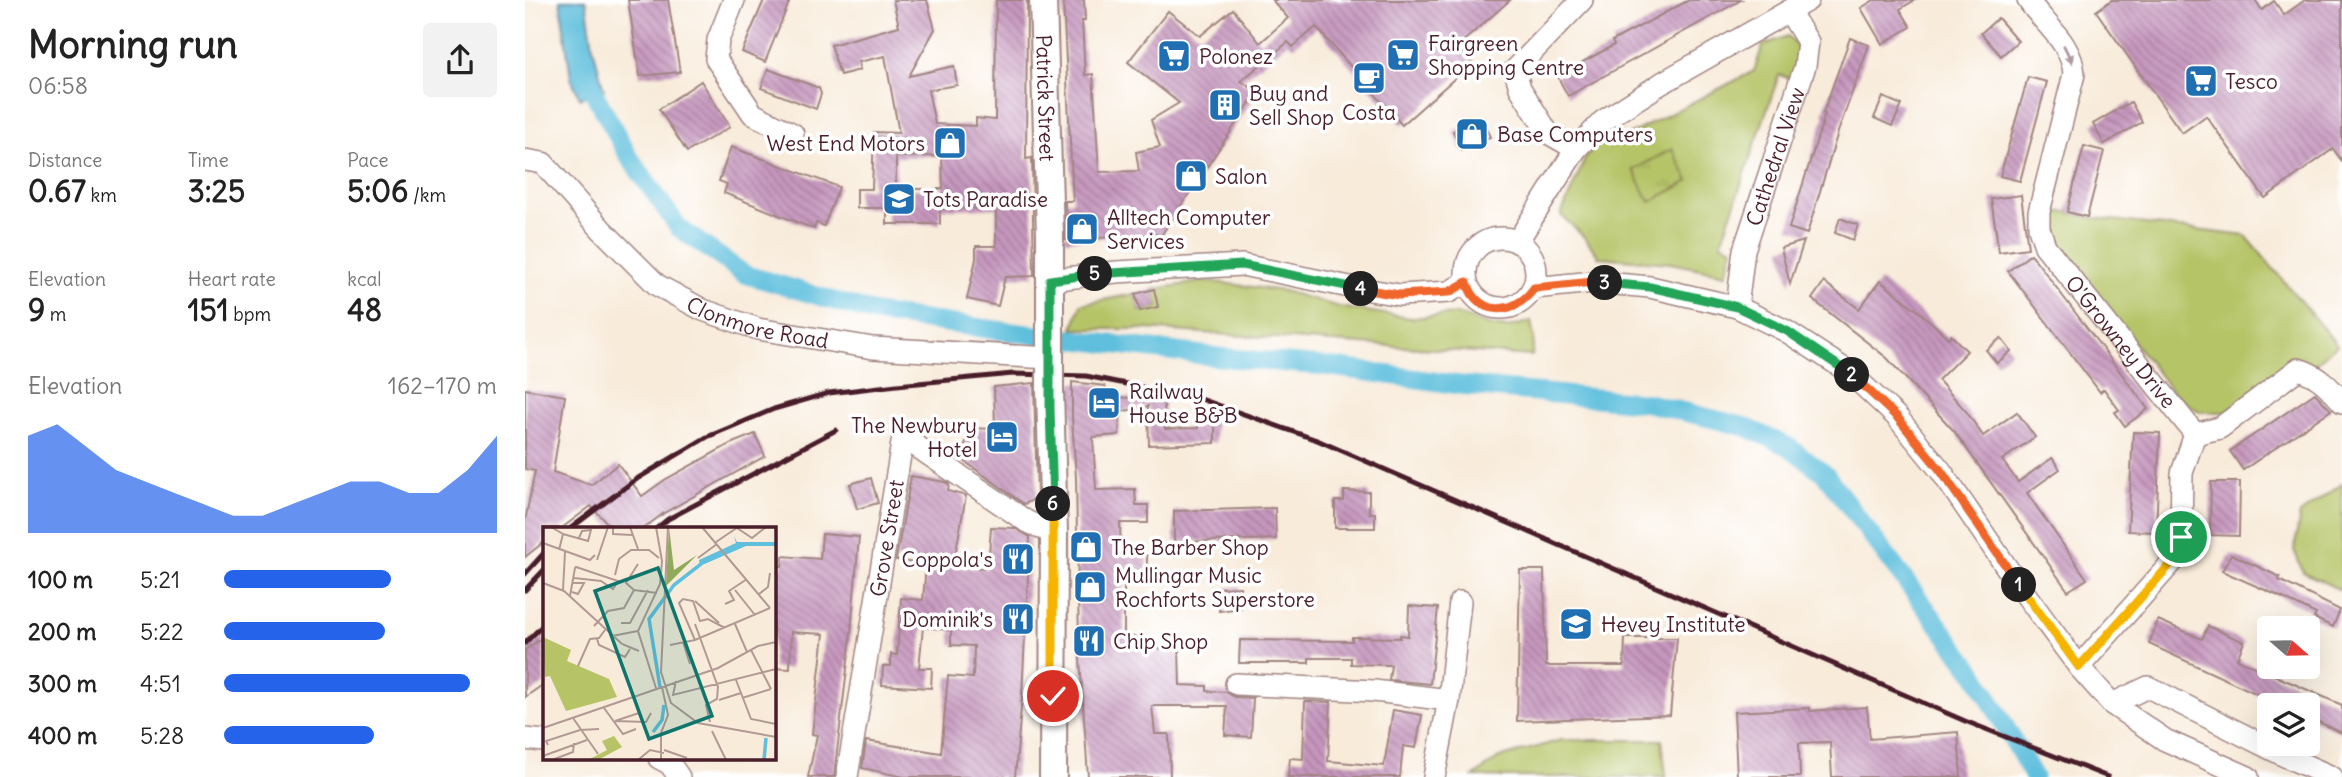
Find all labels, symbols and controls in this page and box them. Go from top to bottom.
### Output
text: Morning run [28,21,238,68]
button: share [423,23,497,97]
place label: Fairgreen Shopping Centre [1428,30,1584,81]
street label: Patrick Street [1031,34,1061,162]
supermarket icon: Fairgreen Shopping Centre [1384,36,1422,74]
supermarket icon: Polonez [1155,37,1193,75]
place label: Polonez [1199,43,1273,70]
one-way arrow [2062,45,2074,65]
cafe icon: Costa [1350,59,1388,97]
supermarket icon: Tesco [2182,62,2220,100]
place label: Tesco [2225,68,2278,95]
text: 06:58 [28,71,88,100]
place label: Buy and Sell Shop [1249,80,1334,131]
street label: Cathedral View [1740,84,1811,229]
building icon: Buy and Sell Shop [1206,86,1244,124]
place label: Costa [1342,99,1396,126]
shop icon: Base Computers [1453,115,1491,153]
place label: Base Computers [1497,121,1653,148]
shop icon: West End Motors [931,124,969,162]
place label: West End Motors [766,130,925,157]
text: Distance [28,148,102,172]
text: Time [188,148,229,172]
text: Pace [347,148,389,172]
shop icon: Salon [1172,157,1210,195]
place label: Salon [1215,163,1267,190]
text: 0.67 [28,172,86,210]
text: 3:25 [188,172,245,210]
text: 5:06 [347,172,408,210]
school or university icon: Tots Paradise [880,180,918,218]
text: km [86,183,117,207]
text: /km [408,183,446,207]
place label: Tots Paradise [923,186,1048,213]
place label: Alltech Computer Services [1107,204,1271,255]
shop icon: Alltech Computer Services [1063,210,1101,248]
pin: 5 [1077,256,1113,292]
text: 5 [1089,261,1100,285]
pin: 3 [1587,266,1623,300]
text: Elevation [28,267,106,291]
text: Heart rate [188,267,276,291]
text: kcal [347,267,382,291]
text: 3 [1599,270,1610,294]
street label: O'Growney Drive [2060,270,2182,413]
pin: 4 [1343,272,1379,306]
text: 4 [1355,276,1366,300]
street label: Clonmore Road [682,290,831,354]
text: 9 [28,291,45,329]
text: 151 [188,291,229,329]
text: 48 [347,291,382,329]
text: m [45,302,66,326]
text: bpm [229,302,271,326]
pin: 2 [1835,358,1869,392]
text: 2 [1846,362,1857,386]
text: Elevation [28,371,122,400]
text: 162–170 m [388,371,497,400]
place label: Railway House B&B [1129,378,1238,429]
hotel icon: Railway House B&B [1085,384,1123,422]
place label: The Newbury Hotel [851,412,977,463]
hotel icon: The Newbury Hotel [983,418,1021,456]
street label: Grove Street [863,478,909,599]
pin: 6 [1035,486,1071,522]
text: 6 [1047,491,1058,515]
pin [2151,507,2211,567]
icon: arrive [2162,518,2200,556]
inset map [543,527,775,760]
shop icon: The Barber Shop [1067,528,1105,566]
place label: The Barber Shop [1111,534,1269,561]
restaurant icon: Coppola's [999,540,1037,578]
place label: Coppola's [902,546,993,573]
place label: Mullingar Music Rochforts Superstore [1115,562,1315,613]
text: 100 m [28,565,93,594]
text: 5:21 [140,565,180,594]
shop icon: Mullingar Music Rochforts Superstore [1071,568,1109,606]
pin: 1 [2001,568,2037,602]
text: 1 [2015,572,2022,596]
restaurant icon: Dominik's [999,600,1037,638]
school or university icon: Hevey Institute [1557,605,1595,643]
place label: Dominik's [902,606,993,633]
place label: Hevey Institute [1601,611,1746,638]
north arrow [2257,616,2321,679]
map controls [2257,616,2320,756]
text: 200 m [28,617,97,646]
text: 5:22 [140,617,184,646]
restaurant icon: Chip Shop [1070,622,1108,660]
place label: Chip Shop [1113,628,1208,655]
pin [1023,666,1083,726]
text: 300 m [28,669,97,698]
text: 4:51 [140,669,181,698]
icon: check [1034,677,1072,715]
button: layers [2257,693,2320,756]
text: 400 m [28,721,97,750]
text: 5:28 [140,721,184,750]

